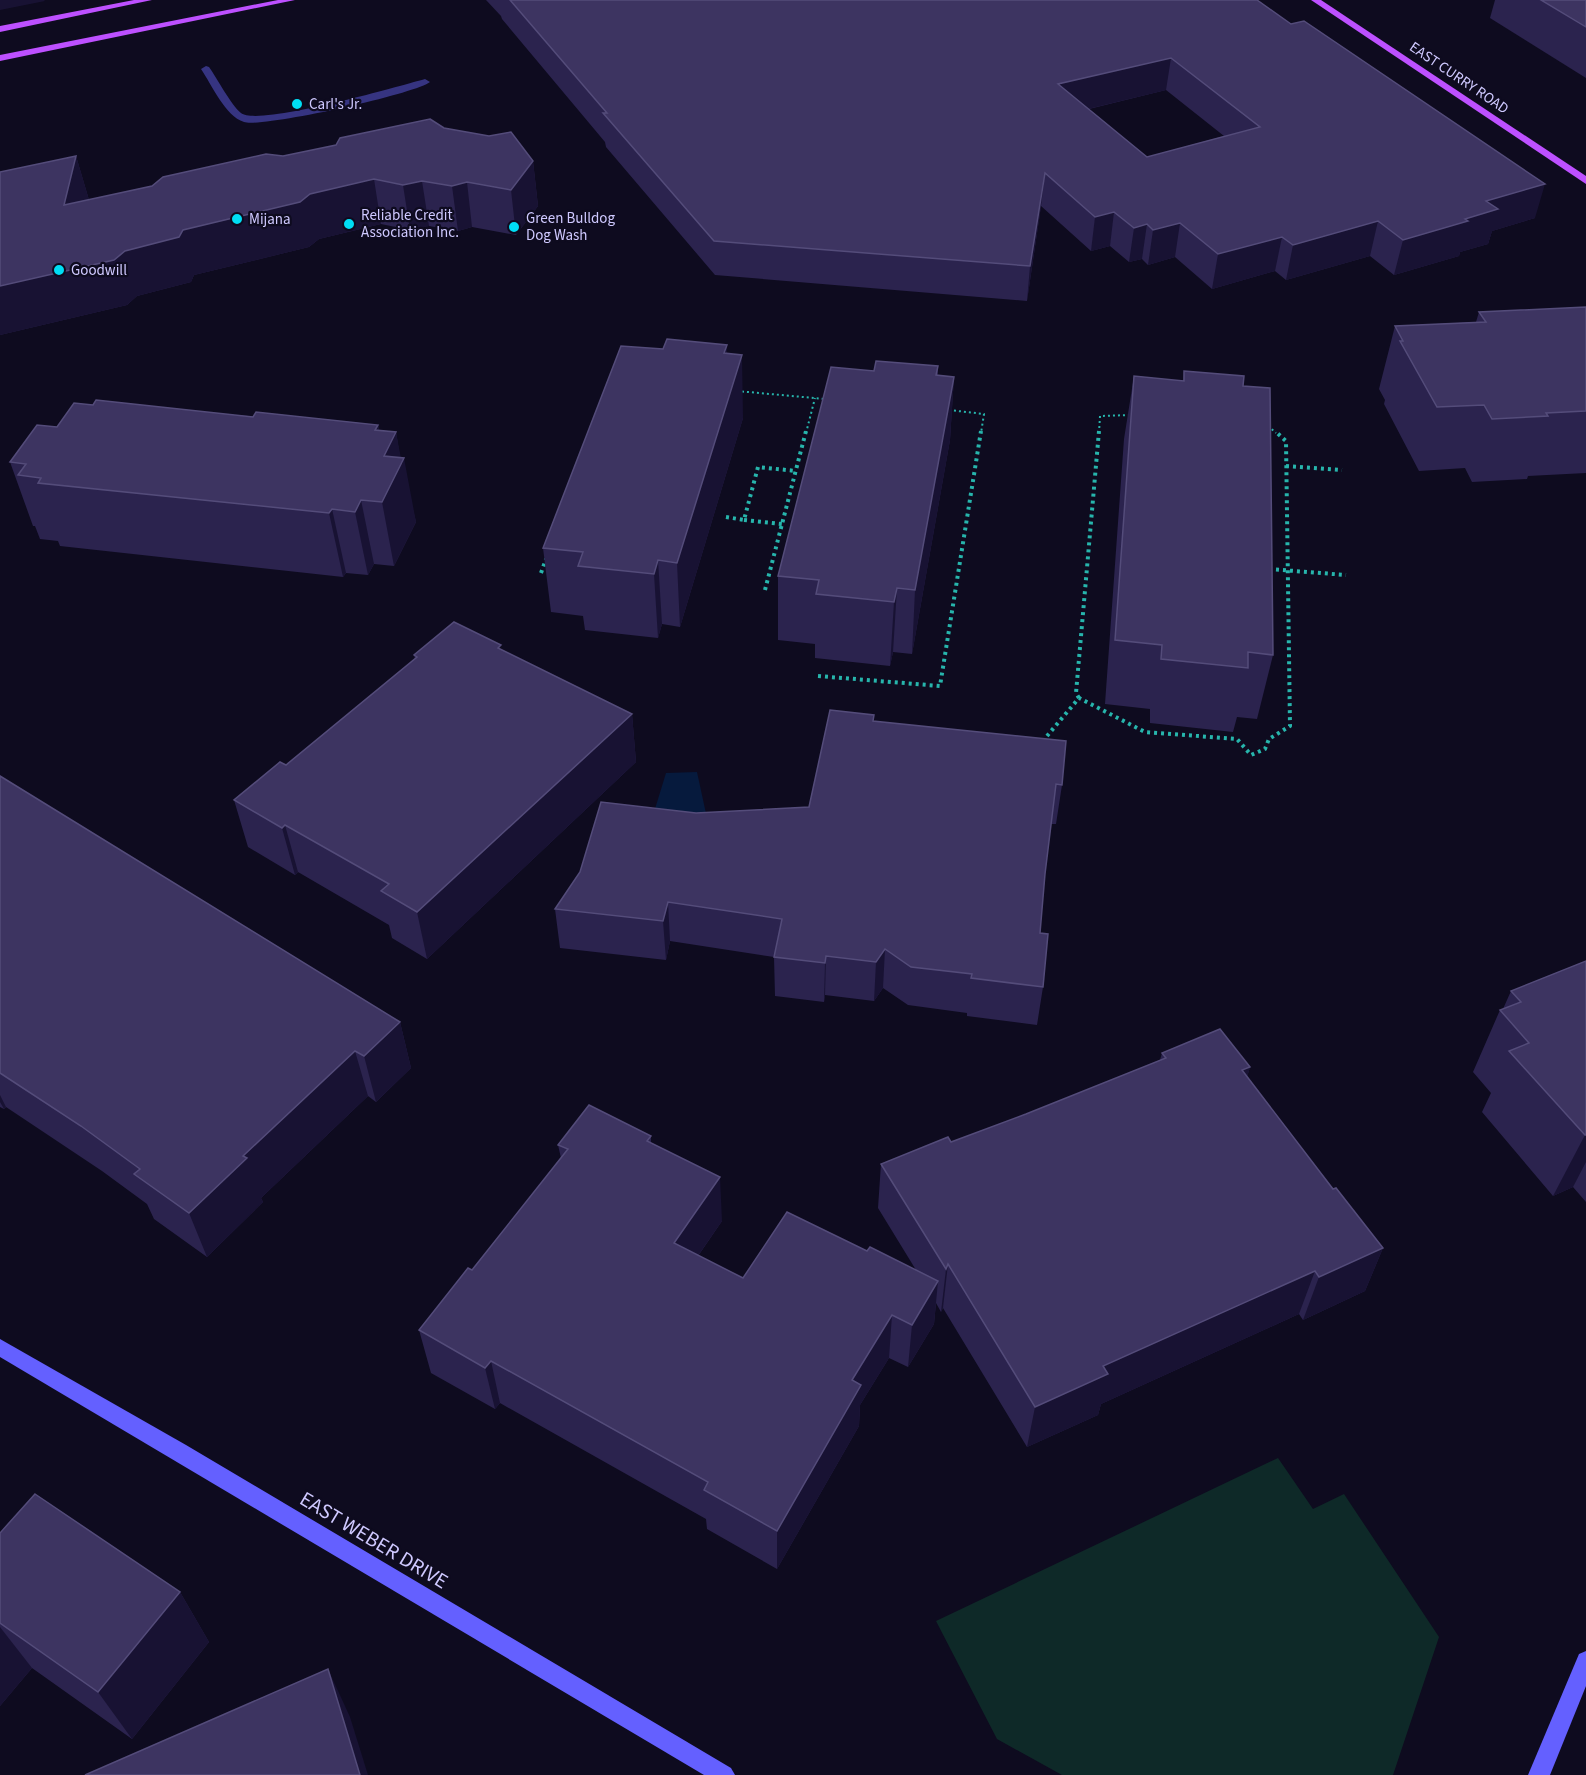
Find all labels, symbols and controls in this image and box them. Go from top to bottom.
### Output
street label: EAST CURRY ROAD [1405,37,1513,119]
place label: Carl's Jr. [309,94,362,115]
marker: Carl's Jr. [290,97,304,111]
place label: Reliable Credit Association Inc. [361,205,459,243]
place label: Green Bulldog Dog Wash [526,208,615,246]
place label: Mijana [249,209,291,230]
marker: Mijana [230,212,244,226]
marker: Reliable Credit Association Inc. [342,217,356,231]
marker: Green Bulldog Dog Wash [507,220,521,234]
place label: Goodwill [71,260,127,281]
marker: Goodwill [52,263,66,277]
street label: EAST WEBER DRIVE [294,1484,454,1596]

